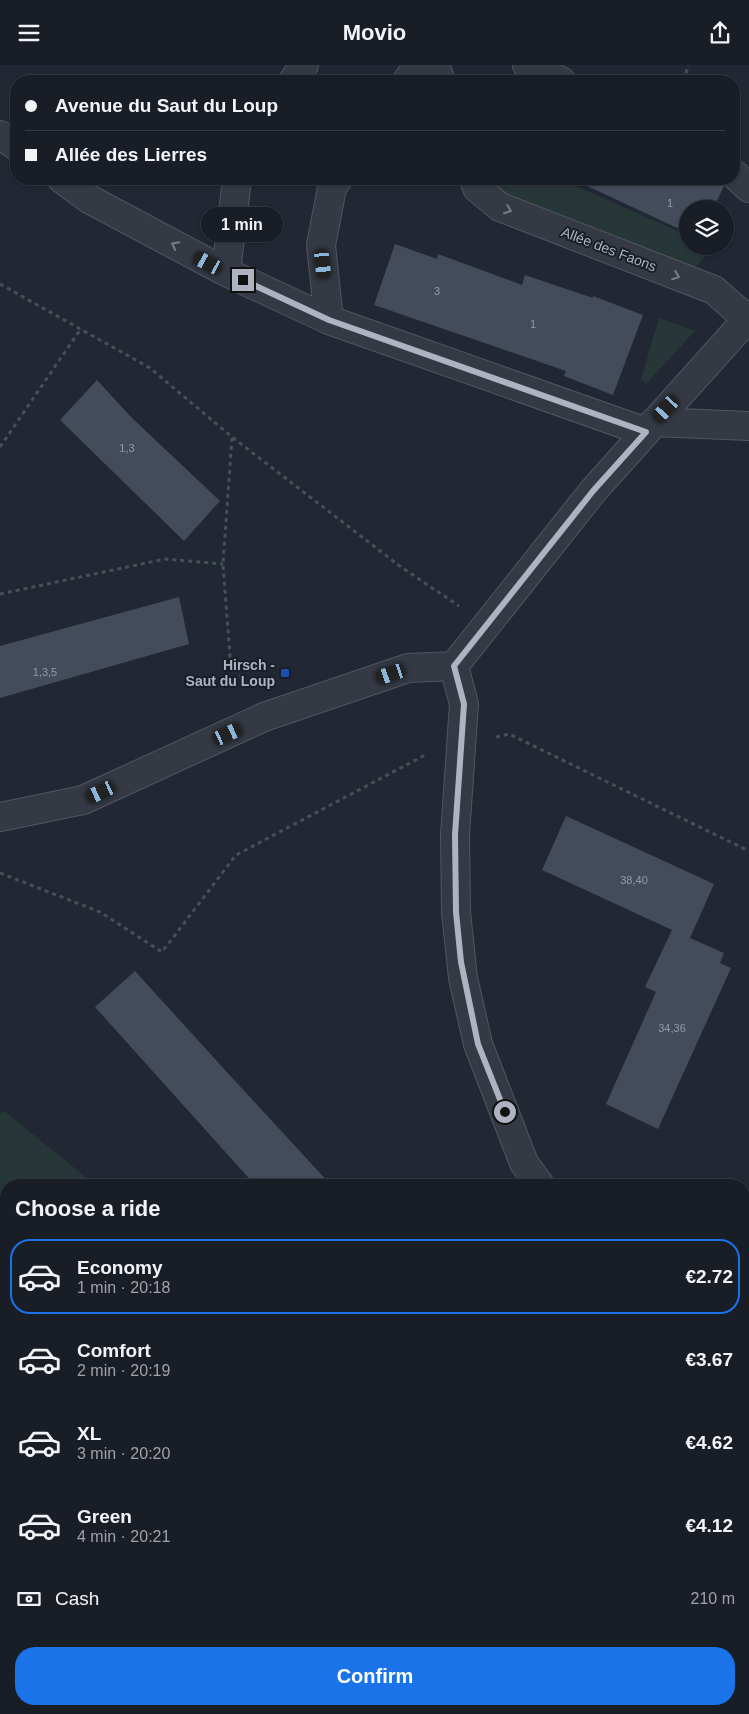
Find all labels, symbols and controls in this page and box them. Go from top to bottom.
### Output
icon: menu [15,19,43,47]
icon: share [706,19,734,47]
text: Movio [343,20,406,45]
text: Avenue du Saut du Loup [55,95,278,116]
text: Allée des Lierres [55,144,207,165]
house number: 1 [667,197,673,209]
map controls [679,200,734,255]
button: layers [679,200,734,255]
one-way arrow [503,204,512,215]
callout: 1 min [202,207,284,243]
text: 1 min [221,216,263,233]
street label: Allée des Faons [559,224,659,274]
one-way arrow [172,241,181,251]
car [313,248,332,280]
car [191,249,224,277]
route end [232,269,254,291]
one-way arrow [671,269,680,280]
house number: 3 [434,285,440,297]
house number: 1 [530,318,536,330]
car [650,393,681,425]
house number: 1,3 [119,442,135,454]
place label: Hirsch - Saut du Loup [186,657,275,689]
car [374,662,407,686]
house number: 1,3,5 [33,666,57,678]
marker: Hirsch - Saut du Loup [279,667,291,679]
car [211,721,244,747]
car [84,779,117,805]
house number: 38,40 [620,874,648,886]
house number: 34,36 [658,1022,686,1034]
route start [494,1101,516,1123]
text: Choose a ride [15,1196,160,1221]
icon: car [17,1254,62,1299]
text: Economy [77,1257,163,1278]
text: €2.72 [685,1266,733,1287]
text: 1 min · 20:18 [77,1279,170,1296]
icon: car [17,1337,62,1382]
text: Comfort [77,1340,151,1361]
text: €3.67 [685,1349,733,1370]
text: 2 min · 20:19 [77,1362,170,1379]
icon: car [17,1420,62,1465]
text: XL [77,1423,101,1444]
text: €4.62 [685,1432,733,1453]
text: 3 min · 20:20 [77,1445,170,1462]
icon: car [17,1503,62,1548]
text: Green [77,1506,132,1527]
text: €4.12 [685,1515,733,1536]
text: 4 min · 20:21 [77,1528,170,1545]
icon: cash [15,1585,43,1613]
text: Cash [55,1588,99,1609]
text: 210 m [691,1590,735,1607]
button: Confirm [15,1647,735,1705]

